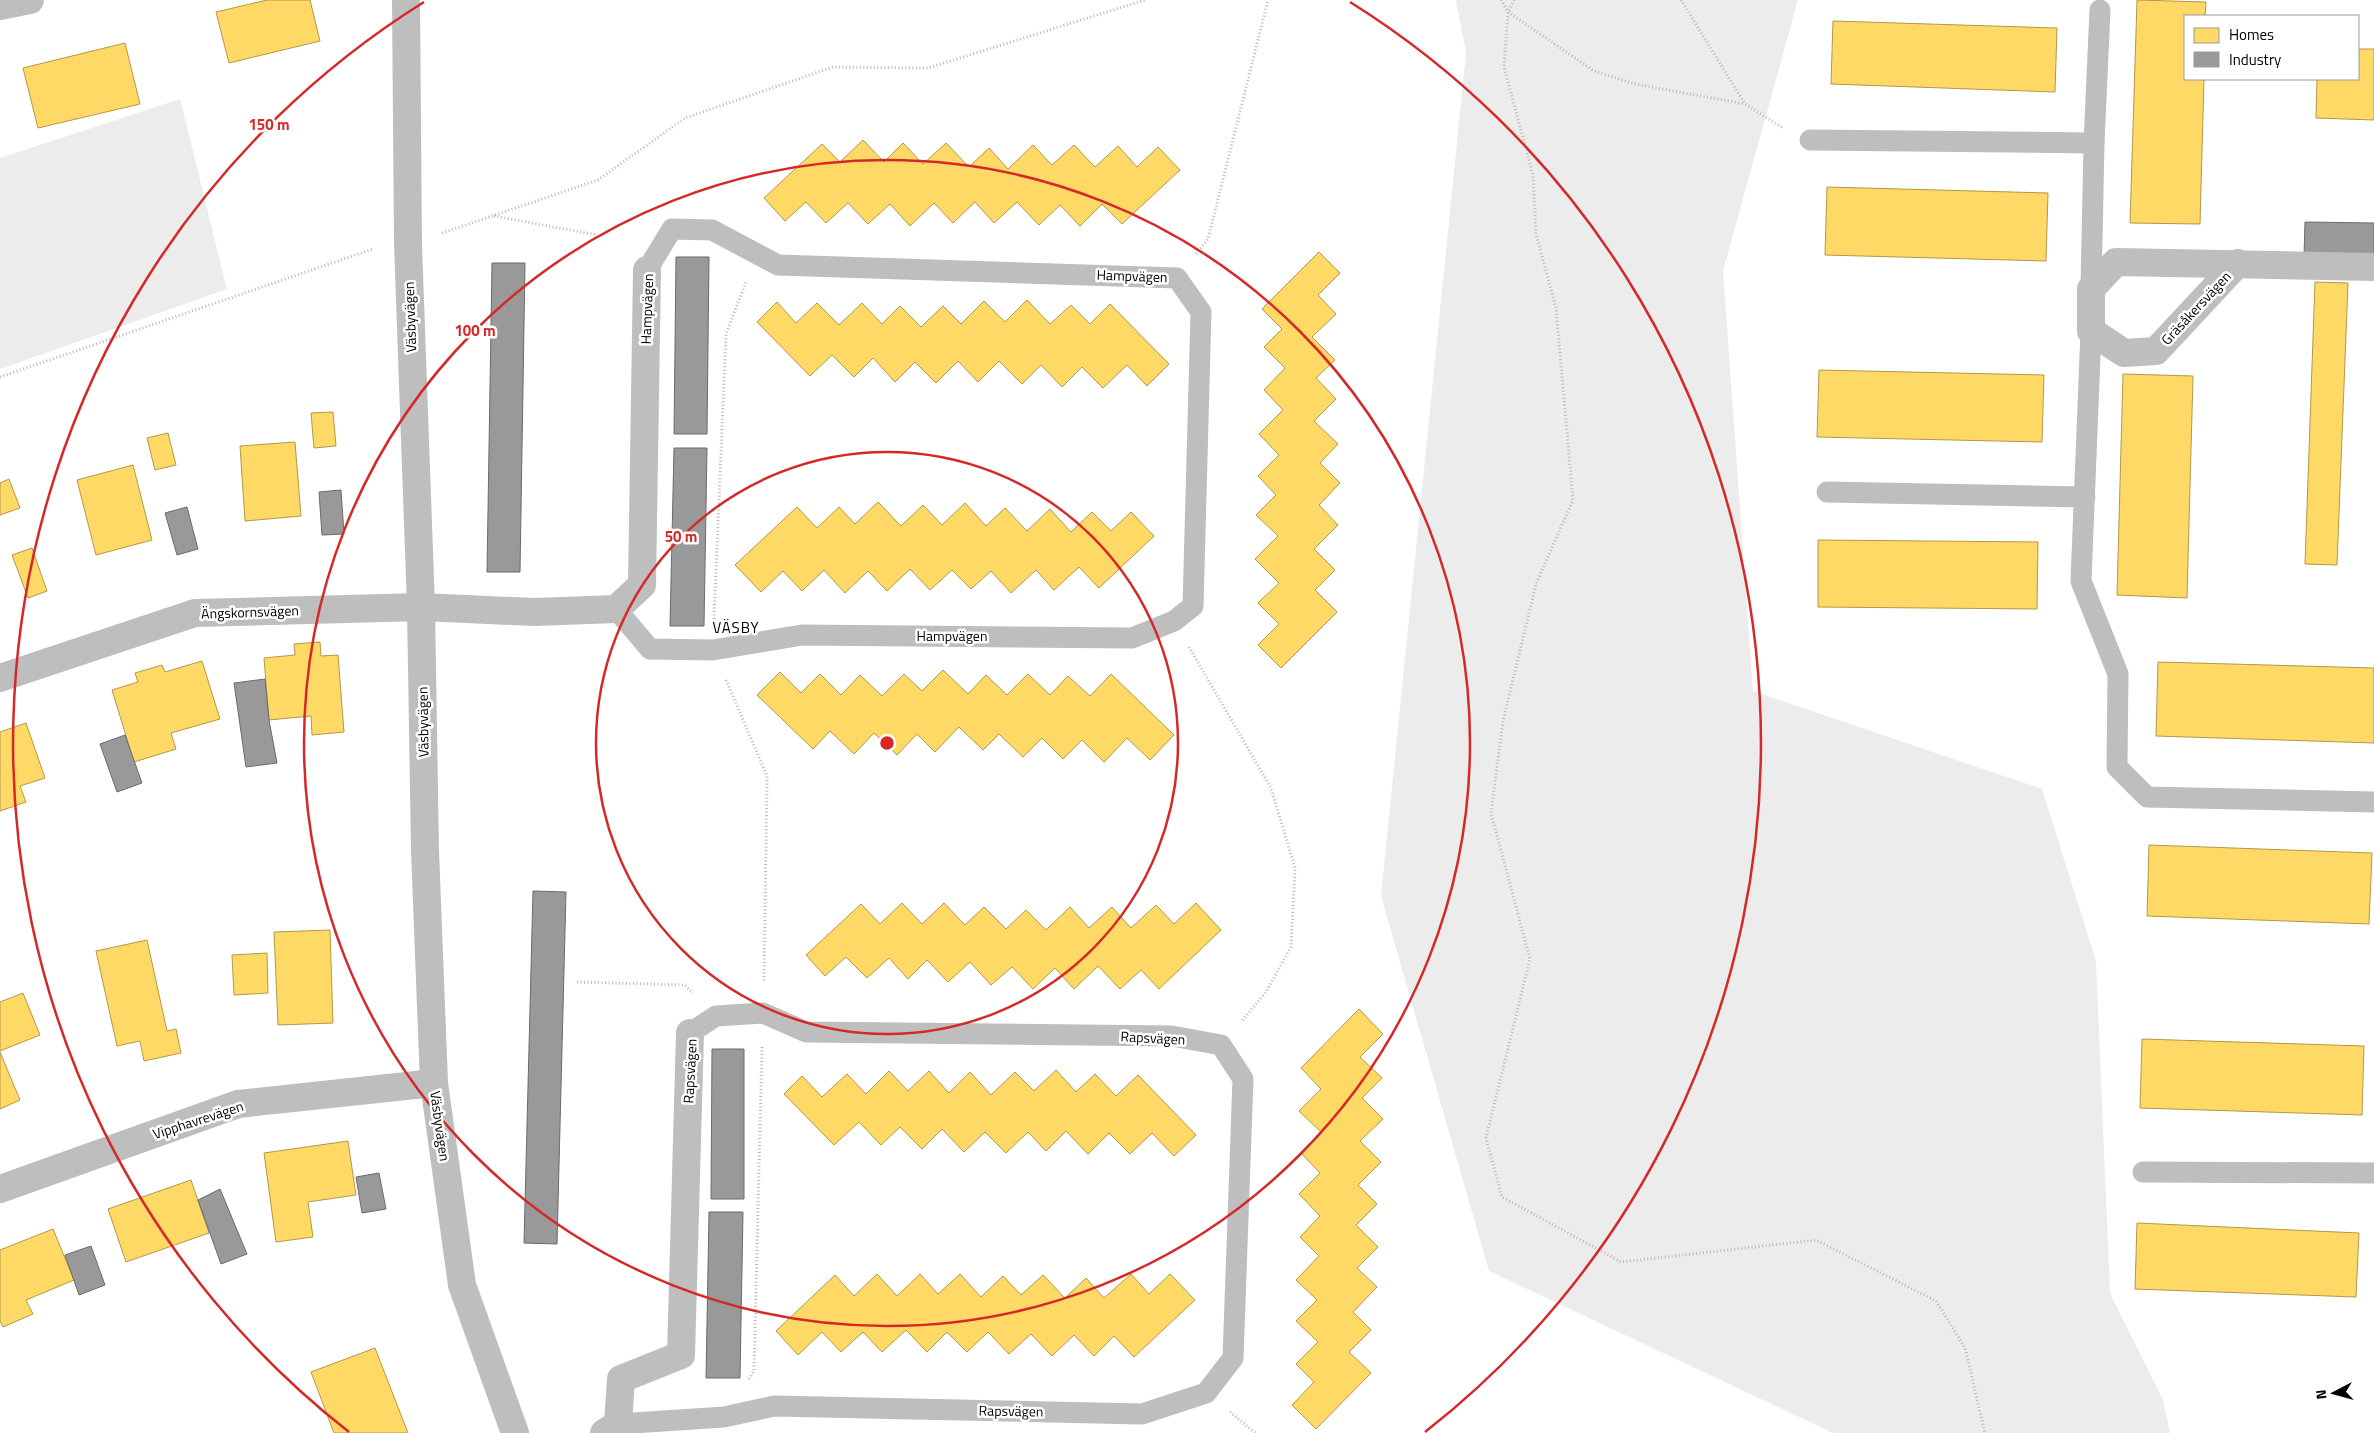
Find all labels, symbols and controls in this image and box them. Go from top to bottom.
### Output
legend [2184,15,2359,80]
text: Homes [2229,23,2274,46]
text: Industry [2229,48,2281,71]
text: 150 m [248,113,290,136]
street label: Hampvägen [1096,264,1168,287]
street label: Gräsåkersvägen [2156,266,2235,349]
street label: Hampvägen [635,273,658,345]
street label: Väsbyvägen [398,281,421,353]
text: 100 m [454,319,496,342]
text: 50 m [665,525,697,548]
street label: Ängskornsvägen [201,599,299,624]
district label: VÄSBY [712,616,760,639]
street label: Hampvägen [917,625,987,646]
street label: Väsbyvägen [411,686,434,758]
centre of rings [878,734,896,752]
street label: Rapsvägen [1120,1025,1186,1050]
street label: Rapsvägen [677,1038,702,1104]
street label: Väsbyvägen [425,1089,456,1162]
street label: Vipphavrevägen [150,1095,246,1144]
north arrow [2309,1368,2359,1418]
text: N [2310,1388,2332,1400]
street label: Rapsvägen [978,1399,1044,1422]

